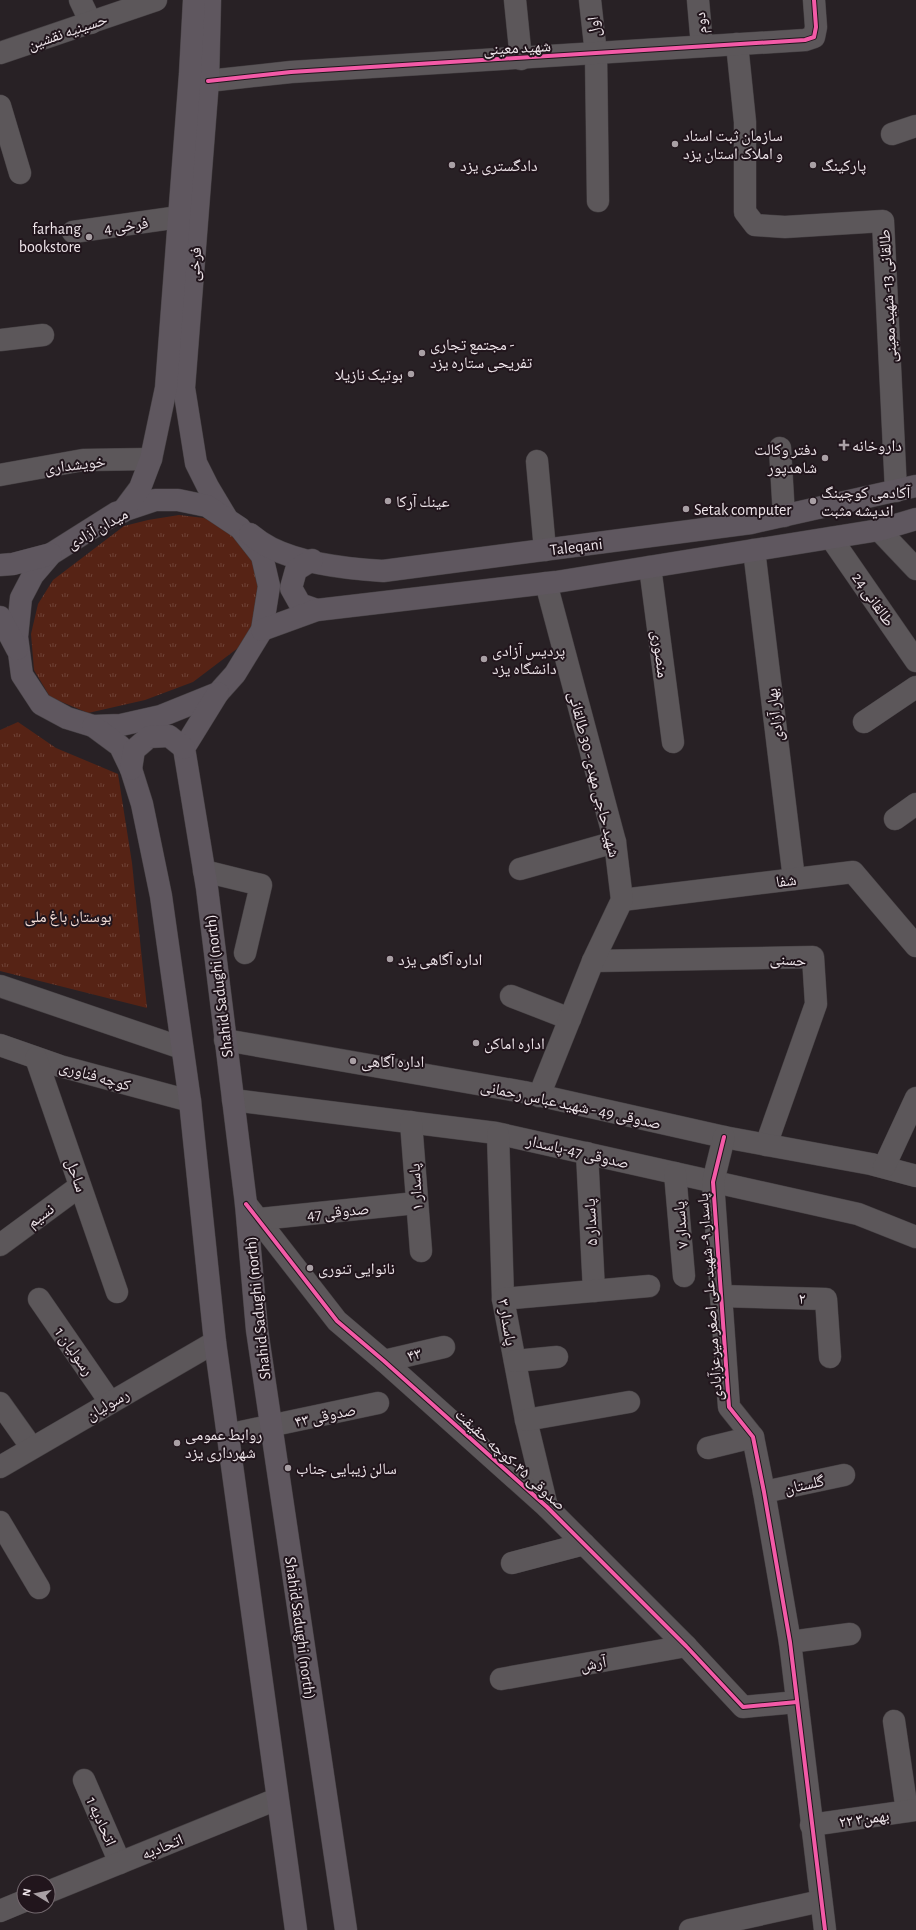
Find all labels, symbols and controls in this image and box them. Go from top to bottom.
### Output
street label: حسینیه نقشین [25,11,110,55]
street label: دوم [692,11,712,35]
street label: اول [585,15,605,38]
street label: شهید معینی [483,38,552,60]
place label: سازمان ثبت اسناد و املاک استان یزد [683,128,783,164]
marker: سازمان ثبت اسناد و املاک استان یزد [670,139,680,149]
place label: دادگستری یزد [460,158,538,176]
place label: پارکینگ [821,158,866,175]
marker: دادگستری یزد [447,160,457,170]
marker: پارکینگ [808,160,818,170]
street label: فرخی 4 [103,215,150,239]
place label: farhang bookstore [19,221,81,255]
street label: طالقانی 13- شهید معینی [877,229,901,363]
marker: farhang bookstore [84,232,94,242]
street label: فرخی [186,246,206,282]
place label: مجتمع تجاری - تفریحی ستاره یزد [430,337,532,373]
marker: مجتمع تجاری - تفریحی ستاره یزد [417,348,427,358]
place label: بوتیک نازیلا [335,367,403,384]
marker: بوتیک نازیلا [406,369,416,379]
place label: داروخانه [852,438,902,455]
marker: داروخانه [839,440,849,450]
place label: دفتر وکالت شاهدپور [754,442,817,477]
street label: خویشداری [44,453,107,479]
marker: دفتر وکالت شاهدپور [820,453,830,463]
place label: آکادمی کوچینگ اندیشه مثبت [821,484,911,519]
place label: عينك آركا [396,493,450,511]
marker: عينك آركا [383,496,393,506]
marker: آکادمی کوچینگ اندیشه مثبت [808,496,818,506]
place label: Setak computer [694,502,792,518]
marker: Setak computer [681,504,691,514]
street label: میدان آزادی [64,505,132,554]
street label: Taleqani [549,536,603,558]
street label: طالقانی 24 [847,570,897,630]
street label: منصوری [647,629,671,679]
place label: پردیس آزادی دانشگاه یزد [492,642,566,678]
marker: پردیس آزادی دانشگاه یزد [479,654,489,664]
street label: بهار آزادی [763,687,788,743]
street label: شهید حاجی مهدی- 30 طالقانی [564,690,622,859]
street label: شفا [775,872,797,890]
park label: بوستان باغ ملی [24,909,112,927]
street label: Shahid Sadughi (north) [202,913,236,1058]
place label: اداره آگاهی یزد [398,951,482,970]
street label: حسنی [769,951,807,971]
marker: اداره آگاهی یزد [385,954,395,964]
place label: اداره اماکن [484,1036,545,1054]
marker: اداره اماکن [471,1038,481,1048]
place label: اداره آگاهی [361,1053,424,1072]
marker: اداره آگاهی [348,1056,358,1066]
street label: کوچه فناوری [57,1058,132,1096]
street label: صدوقی 49 - شهید عباس رحمانی [479,1078,662,1134]
street label: صدوقی 47-پاسدار [523,1132,631,1174]
street label: ساحل [61,1157,89,1195]
street label: پاسدار ۱ [406,1162,427,1211]
street label: پاسدار ۹- شهید علی اصغر میرعزآبادی [694,1192,727,1401]
street label: پاسدار ۵ [582,1197,601,1246]
street label: پاسدار ۷ [671,1200,692,1249]
street label: نسیم [24,1201,58,1232]
street label: صدوقی 47 [306,1201,370,1225]
street label: Shahid Sadughi (north) [243,1235,273,1380]
place label: نانوایی تنوری [318,1261,395,1279]
marker: نانوایی تنوری [305,1263,315,1273]
street label: ۲ [798,1291,806,1307]
street label: پاسدار ۳ [494,1297,519,1347]
street label: رسولیان 1 [50,1324,96,1380]
street label: ۴۳ [405,1345,423,1364]
street label: رسولیان [83,1386,133,1425]
street label: صدوقی ۴۳ [293,1402,358,1432]
street label: صدوقی ۴۵-کوچه حقیقت [451,1406,569,1515]
place label: روابط عمومی شهرداری یزد [185,1427,262,1463]
marker: روابط عمومی شهرداری یزد [172,1438,182,1448]
place label: سالن زیبایی جناب [296,1461,397,1479]
marker: سالن زیبایی جناب [283,1463,293,1473]
street label: گلستان [783,1473,826,1499]
street label: Shahid Sadughi (north) [282,1556,318,1701]
street label: آرش [579,1653,609,1676]
street label: اتحادیه 1 [83,1795,119,1848]
street label: ۲۲ بهمن۳ [838,1808,891,1832]
street label: اتحادیه [139,1831,186,1863]
north arrow [16,1874,56,1914]
text: N [21,1888,33,1897]

